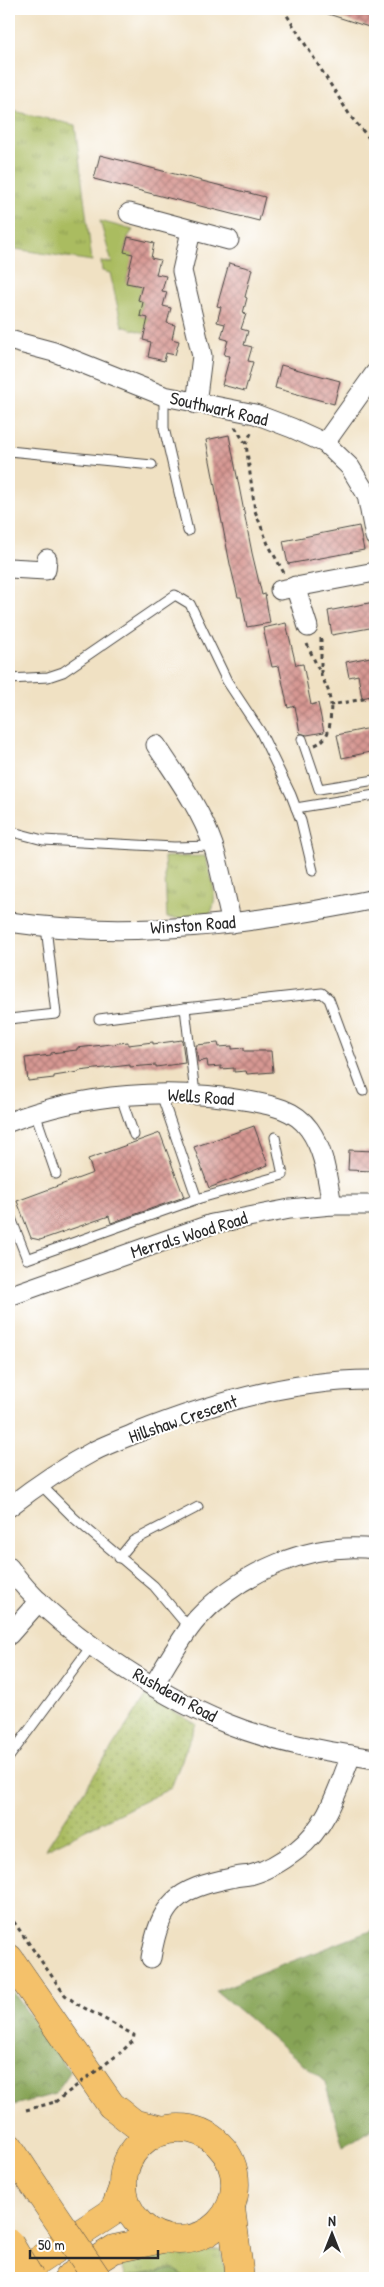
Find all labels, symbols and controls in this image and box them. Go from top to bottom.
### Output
street label: Southwark Road [168,385,271,432]
street label: Winston Road [149,909,236,940]
street label: Wells Road [167,1082,235,1111]
street label: Merrals Wood Road [127,1205,250,1264]
street label: Hillshaw Crescent [125,1388,241,1449]
street label: Rushdean Road [129,1661,222,1728]
north arrow [306,2210,356,2260]
text: N [328,2211,336,2230]
scale bar [30,2227,158,2259]
text: 50 m [38,2234,65,2255]

